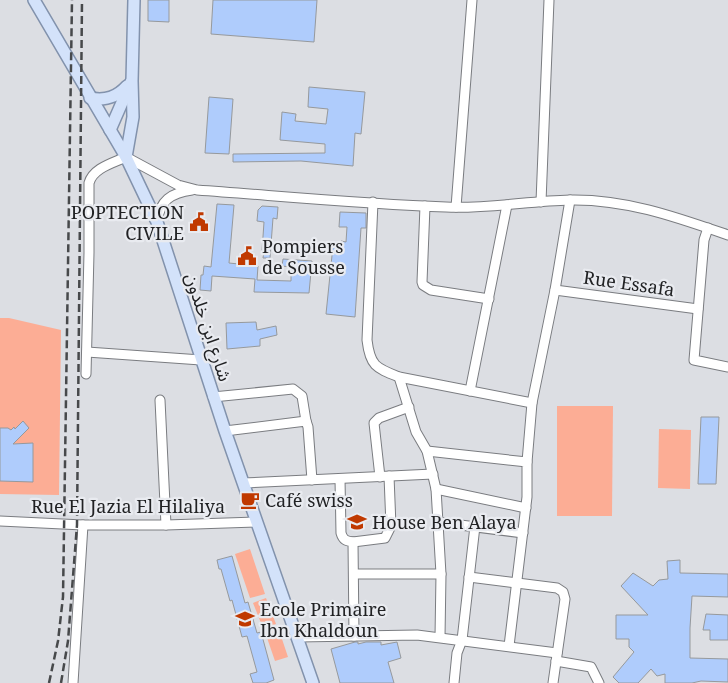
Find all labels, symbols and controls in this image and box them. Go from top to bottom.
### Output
place label: POPTECTION CIVILE [71,200,184,245]
public building icon: POPTECTION CIVILE [188,211,210,233]
place label: Pompiers de Sousse [262,234,345,279]
public building icon: Pompiers de Sousse [236,245,258,267]
street label: Rue Essafa [582,265,676,301]
street label: شارع ابن خلدون [177,270,238,385]
place label: Café swiss [265,488,353,512]
cafe icon: Café swiss [239,489,261,511]
street label: Rue El Jazia El Hilaliya [31,494,225,518]
place label: House Ben Alaya [372,510,517,534]
school or university icon: House Ben Alaya [346,511,368,533]
place label: Ecole Primaire Ibn Khaldoun [260,597,386,642]
school or university icon: Ecole Primaire Ibn Khaldoun [234,608,256,630]

